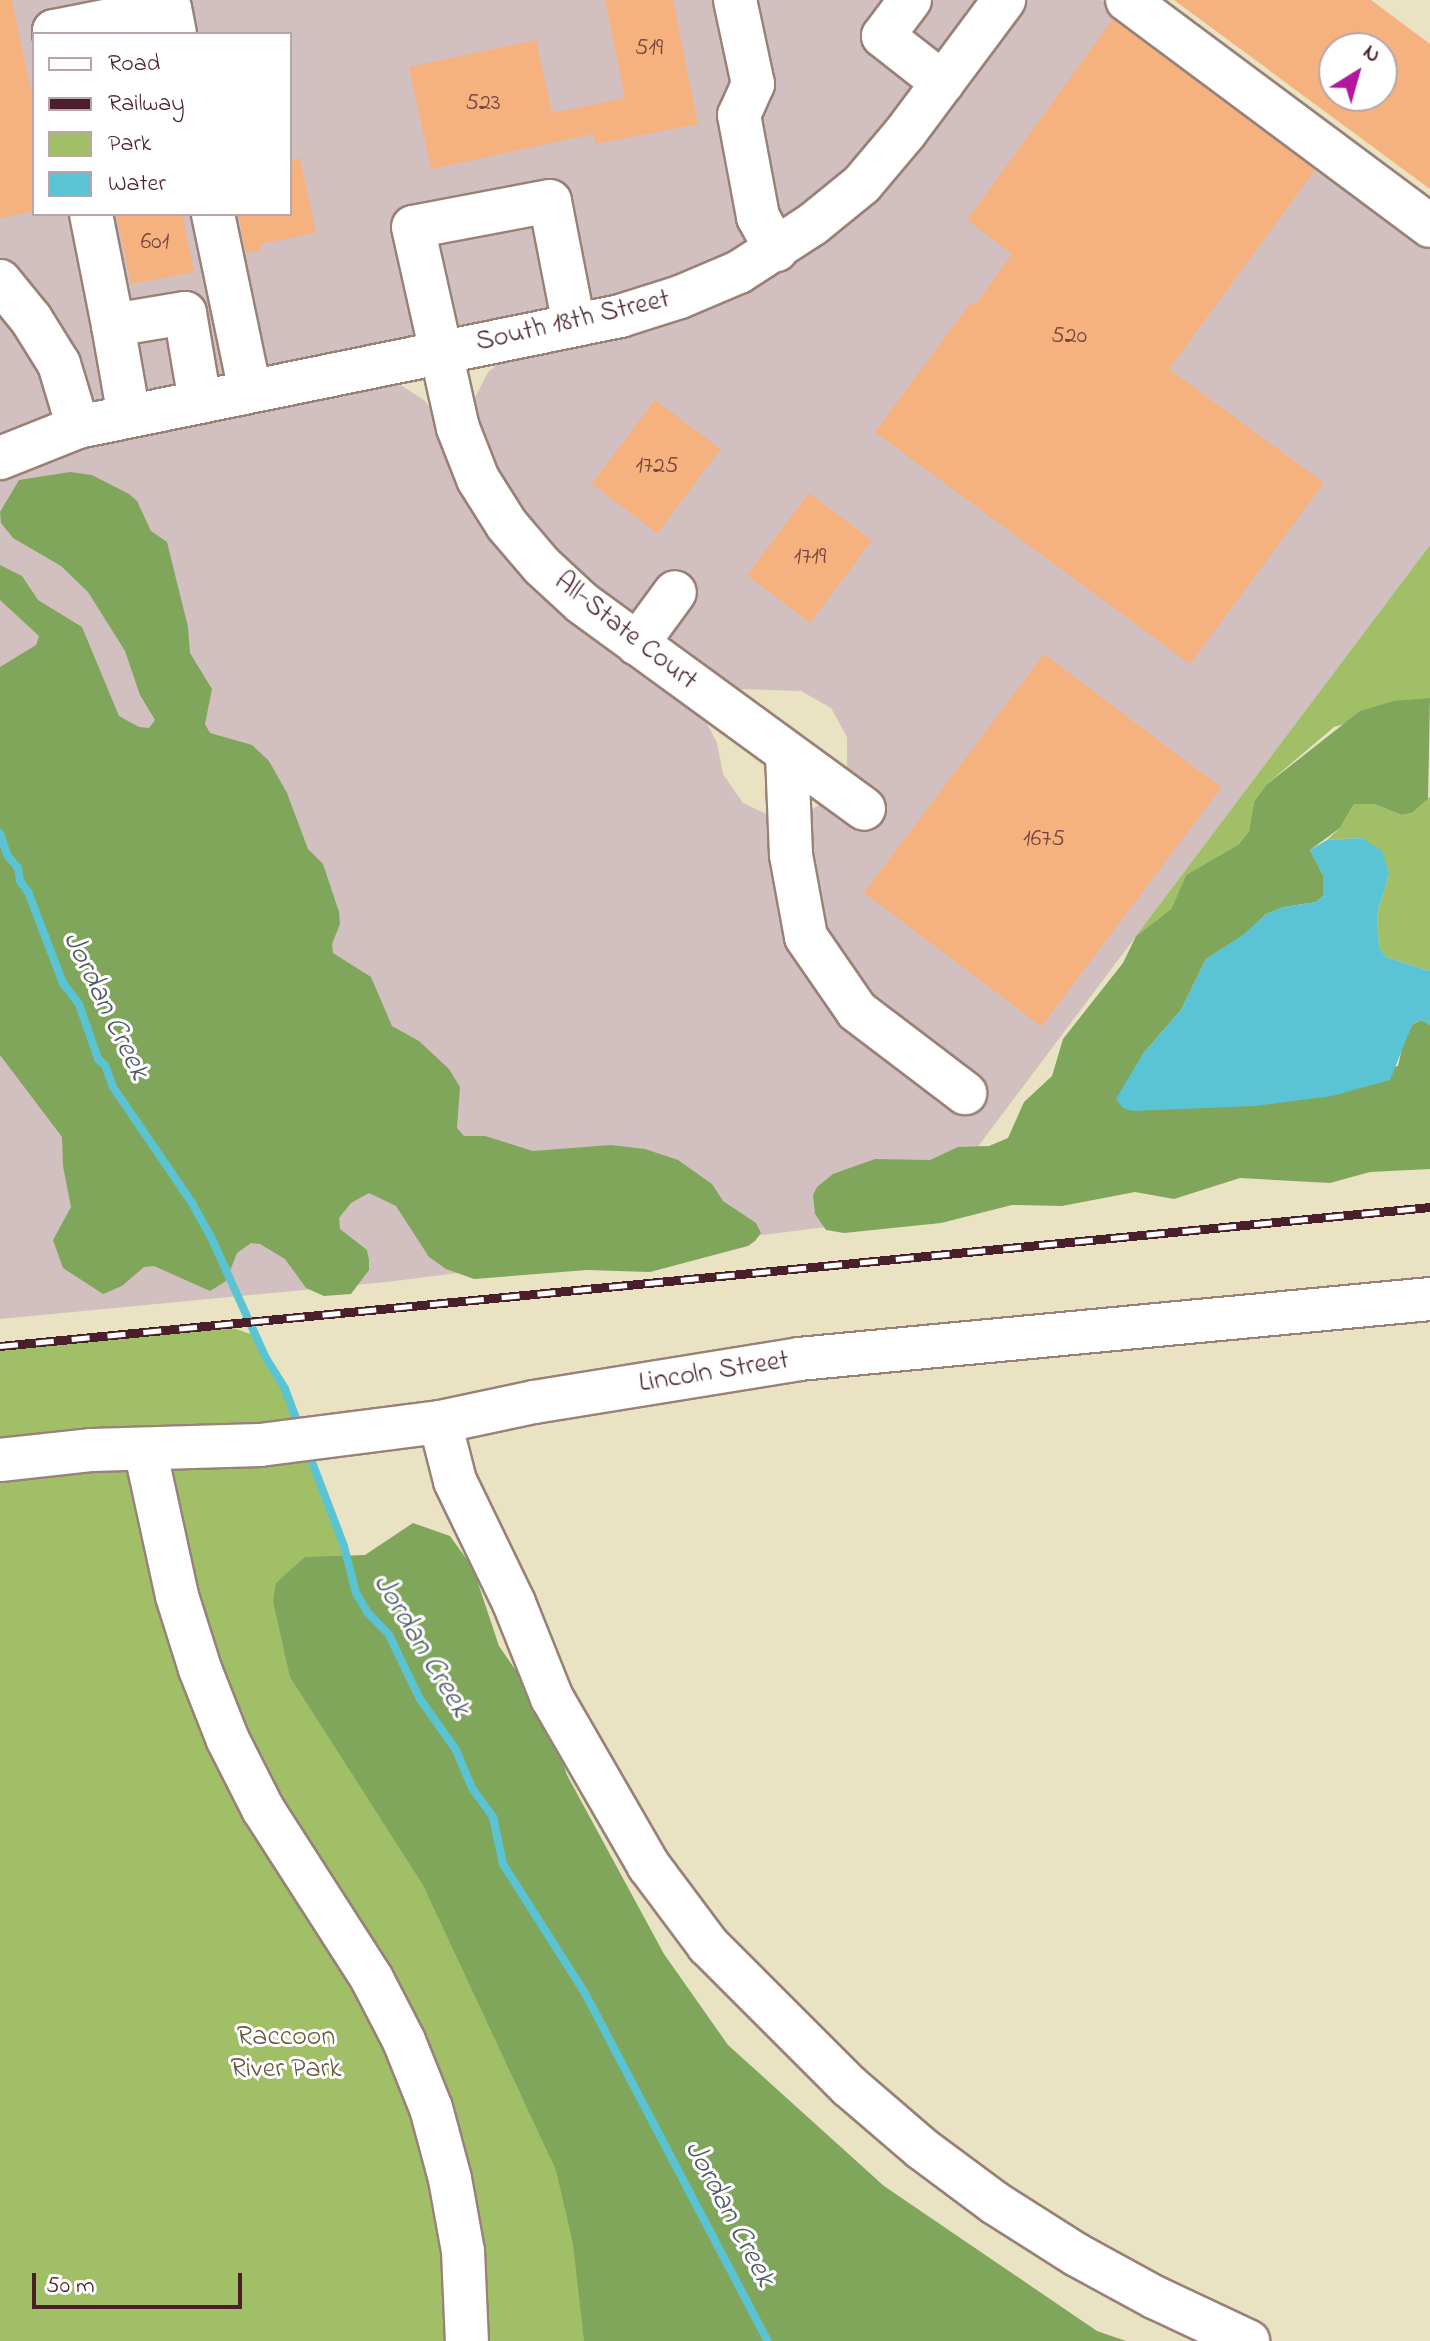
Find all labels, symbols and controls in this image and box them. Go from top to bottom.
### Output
legend [32,32,292,216]
north arrow [1318,32,1398,112]
house number: 519 [635,35,663,63]
text: N [1356,37,1387,72]
text: Road [108,47,160,82]
text: Railway [108,87,185,122]
house number: 523 [465,90,501,118]
text: Park [108,127,151,162]
text: Water [108,167,166,202]
house number: 601 [141,229,169,257]
street label: South 18th Street [473,283,673,361]
house number: 520 [1051,323,1087,351]
house number: 1725 [635,453,679,481]
house number: 1719 [794,544,826,572]
street label: All-State Court [547,566,703,698]
house number: 1675 [1023,826,1065,854]
water label: Jordan Creek [54,926,156,1086]
street label: Lincoln Street [637,1345,791,1401]
water label: Jordan Creek [364,1568,478,1724]
park label: Raccoon River Park [231,2021,341,2087]
water label: Jordan Creek [675,2135,783,2293]
scale bar [36,2257,246,2307]
text: 50 m [46,2269,95,2304]

